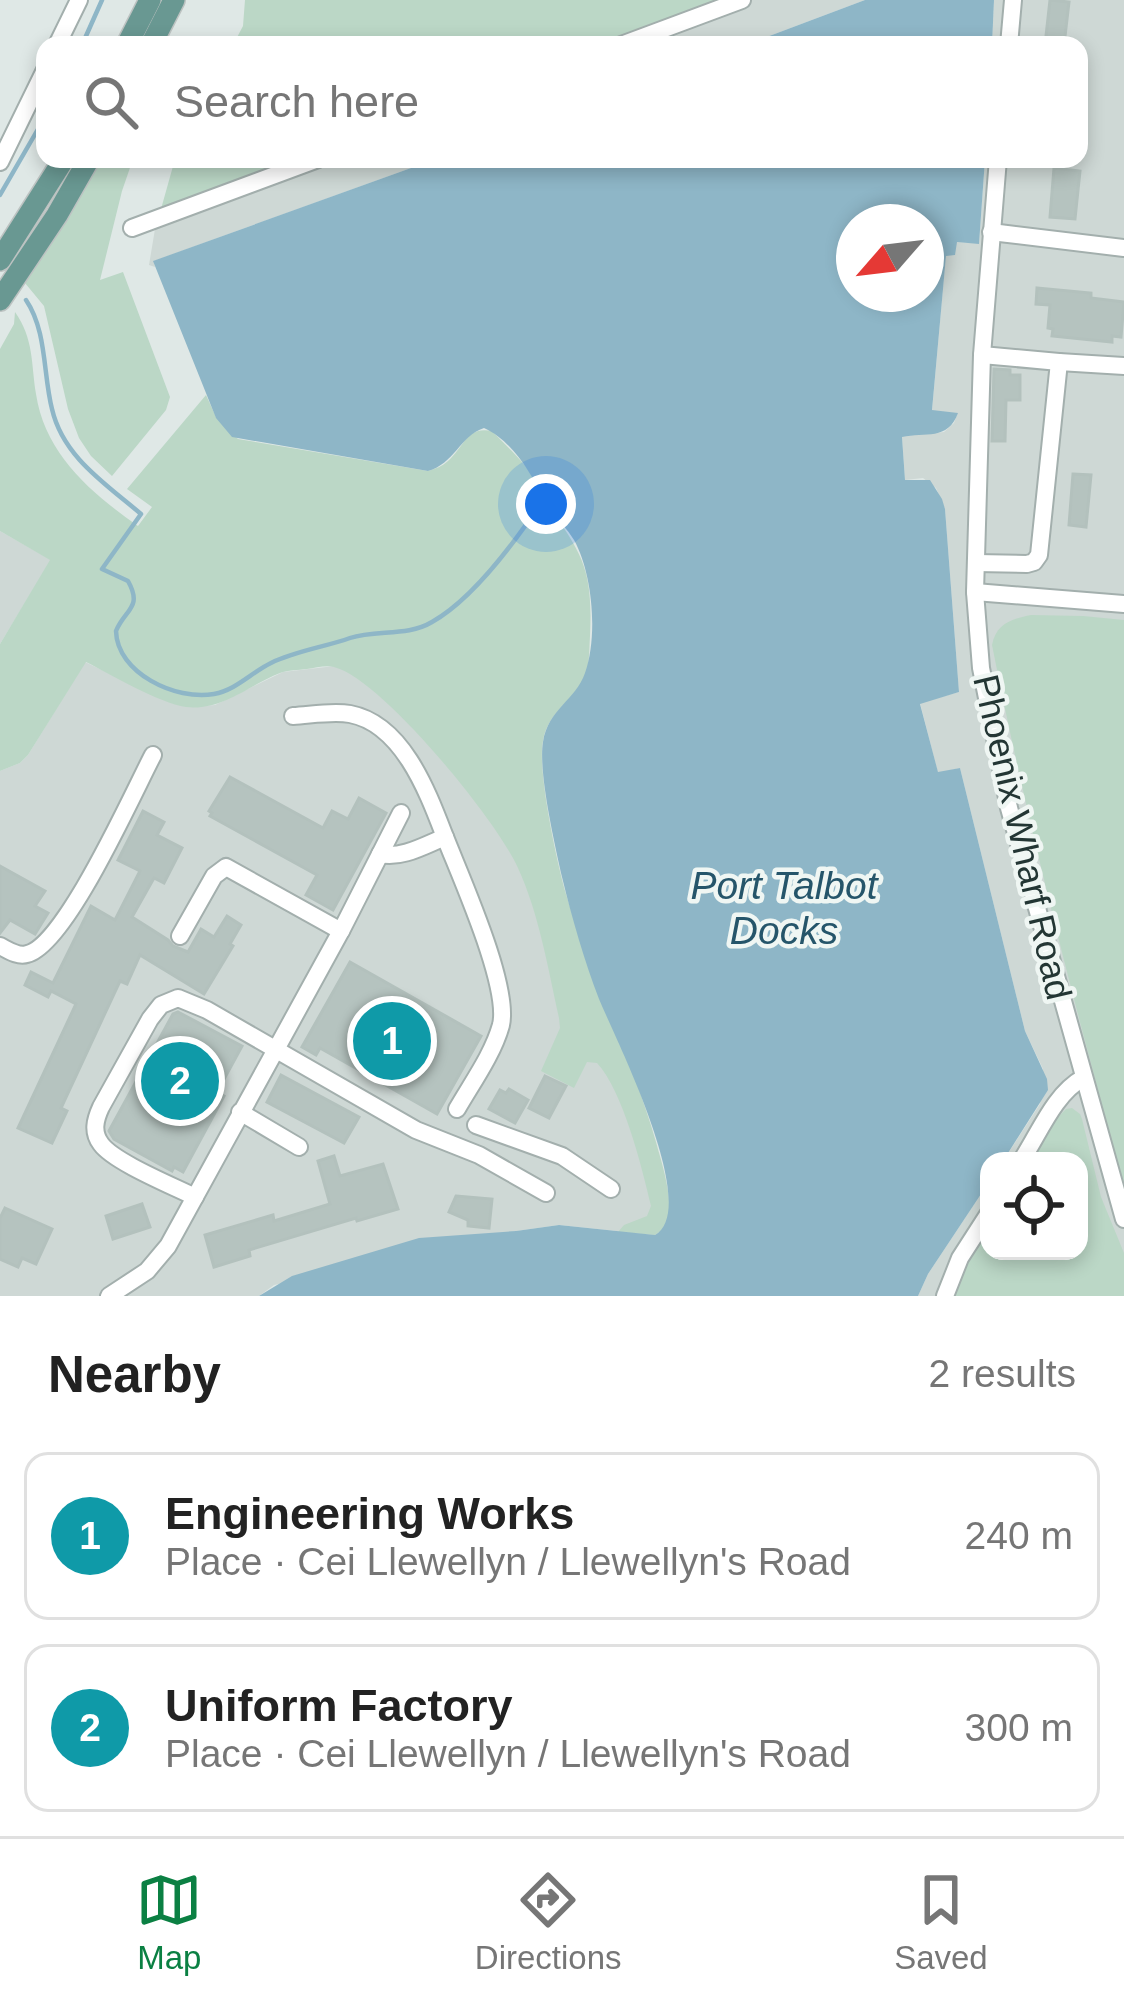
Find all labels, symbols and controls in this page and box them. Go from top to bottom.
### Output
search box [36,36,1088,168]
icon: search [78,69,144,135]
text: Search here [174,76,419,127]
north arrow [836,204,944,312]
your location [516,474,576,534]
street label: Phoenix Wharf Road [965,671,1080,1004]
water label: Port Talbot Docks [690,864,880,952]
pin: 1 [353,996,431,1086]
pin: 2 [141,1036,219,1126]
map controls [980,1152,1088,1260]
button: locate [980,1152,1088,1260]
text: Nearby [48,1346,221,1403]
text: 2 results [929,1352,1076,1395]
text: Engineering Works [165,1488,574,1539]
text: 1 [79,1514,101,1557]
text: 240 m [965,1514,1073,1557]
text: Place · Cei Llewellyn / Llewellyn's Road [165,1540,851,1583]
text: Uniform Factory [165,1680,513,1731]
text: 2 [79,1706,101,1749]
text: 300 m [965,1706,1073,1749]
text: Place · Cei Llewellyn / Llewellyn's Road [165,1732,851,1775]
tab: Map [136,1867,202,1977]
tab: Directions [475,1867,622,1977]
tab: Saved [894,1867,988,1977]

